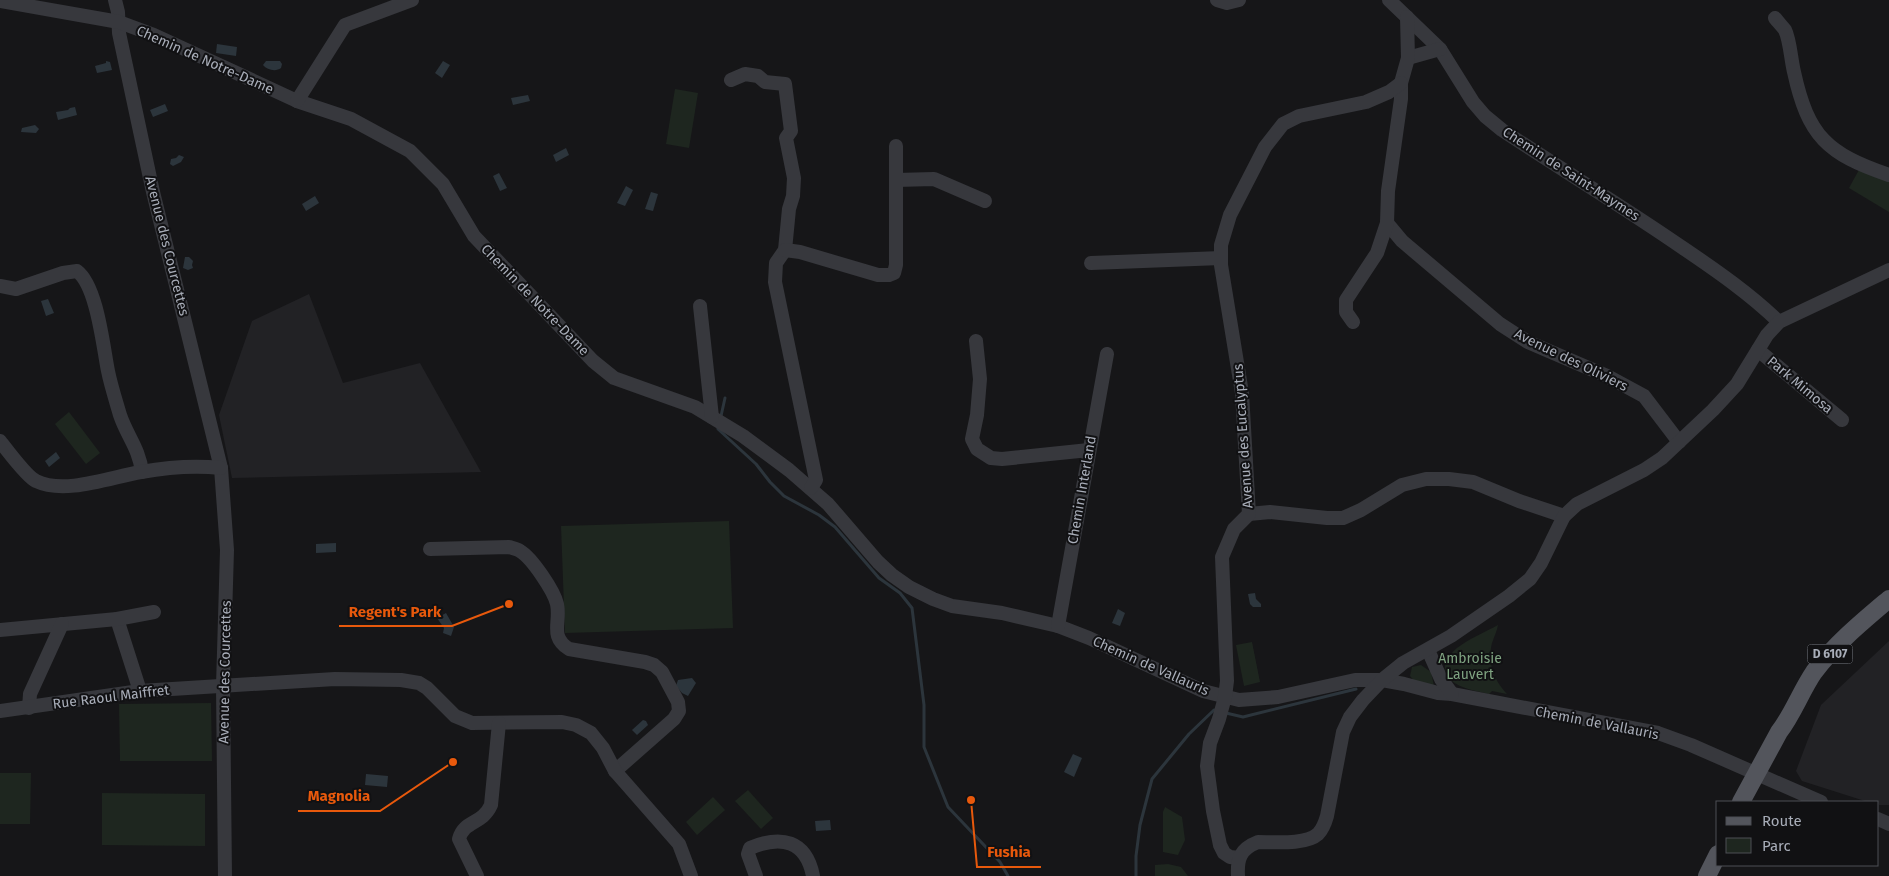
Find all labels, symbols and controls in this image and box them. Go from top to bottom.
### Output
street label: Chemin de Notre-Dame [134,22,276,98]
street label: Chemin de Saint-Maymes [1499,123,1643,225]
street label: Avenue des Courcettes [141,174,193,318]
street label: Chemin de Notre-Dame [477,241,593,359]
street label: Avenue des Oliviers [1511,325,1631,395]
street label: Park Mimosa [1764,353,1836,417]
street label: Avenue des Eucalyptus [1229,363,1257,509]
street label: Chemin Interland [1064,434,1100,546]
callout: Regent's Park [339,596,452,626]
street label: Avenue des Courcettes [215,600,235,744]
text: Regent's Park [349,603,442,621]
street label: Chemin de Vallauris [1090,633,1212,699]
road number: D 6107 [1808,644,1852,664]
park label: Ambroisie Lauvert [1438,650,1502,683]
street label: Rue Raoul Maiffret [52,681,171,713]
street label: Chemin de Vallauris [1534,703,1661,743]
callout: Magnolia [298,781,380,811]
text: Magnolia [308,787,370,805]
legend [1716,801,1879,866]
text: Route [1762,812,1802,830]
callout: Fushia [977,837,1041,867]
text: Parc [1762,837,1791,855]
text: Fushia [987,843,1031,861]

